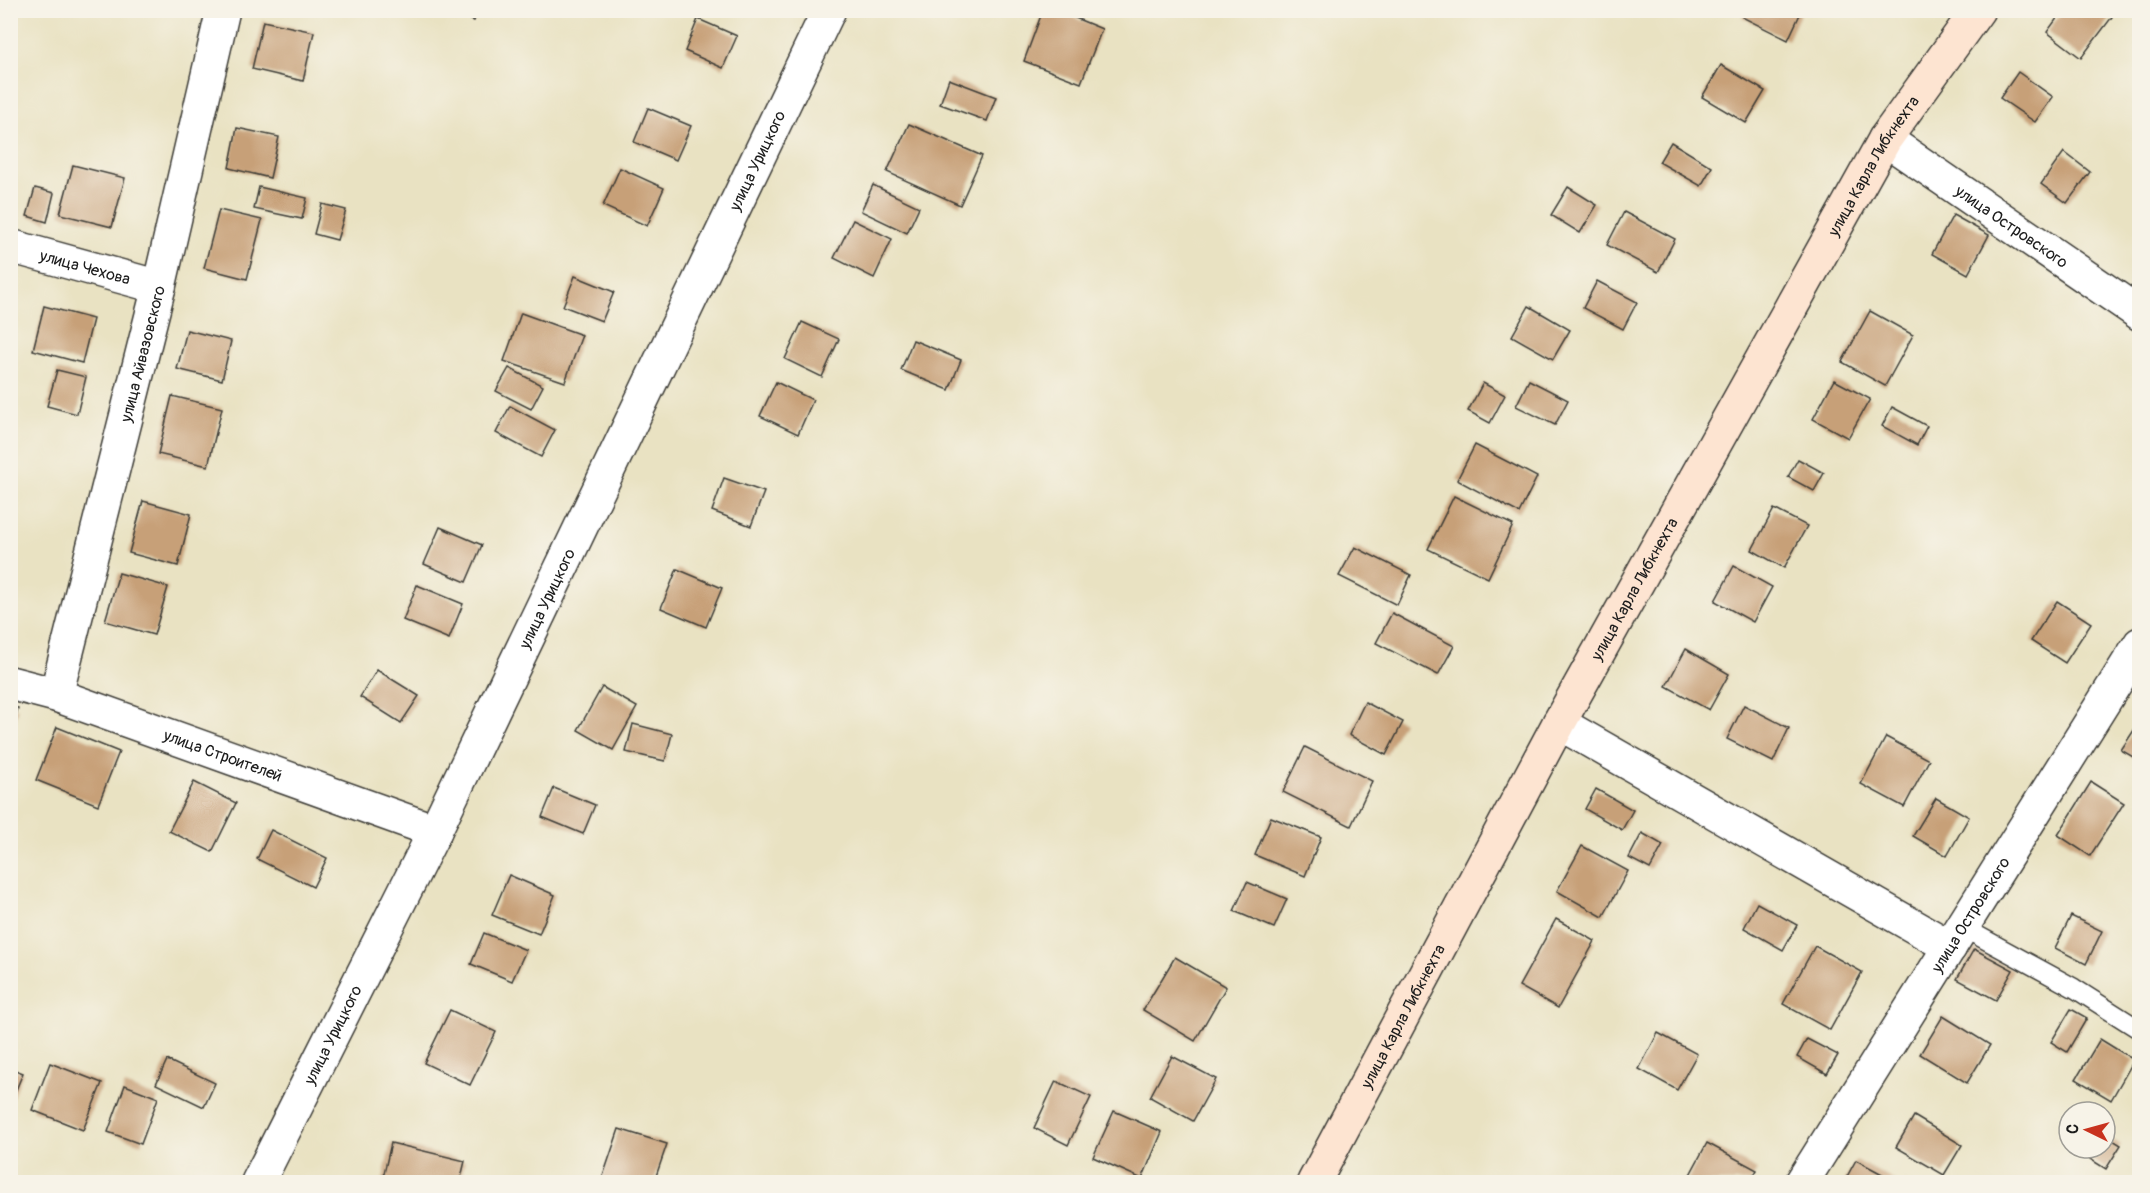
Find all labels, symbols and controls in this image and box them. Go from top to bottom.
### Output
street label: улица Карла Либкнехта [1823,92,1924,241]
street label: улица Урицкого [725,107,790,215]
street label: улица Островского [1950,181,2072,273]
street label: улица Чехова [37,245,132,290]
street label: улица Айвазовского [116,283,170,425]
street label: улица Карла Либкнехта [1586,514,1683,665]
street label: улица Урицкого [515,545,580,653]
street label: улица Строителей [160,725,285,786]
street label: улица Островского [1927,853,2015,977]
street label: улица Карла Либкнехта [1356,941,1450,1093]
street label: улица Урицкого [299,982,367,1089]
north arrow [2057,1100,2117,1160]
text: С [2063,1123,2083,1135]

